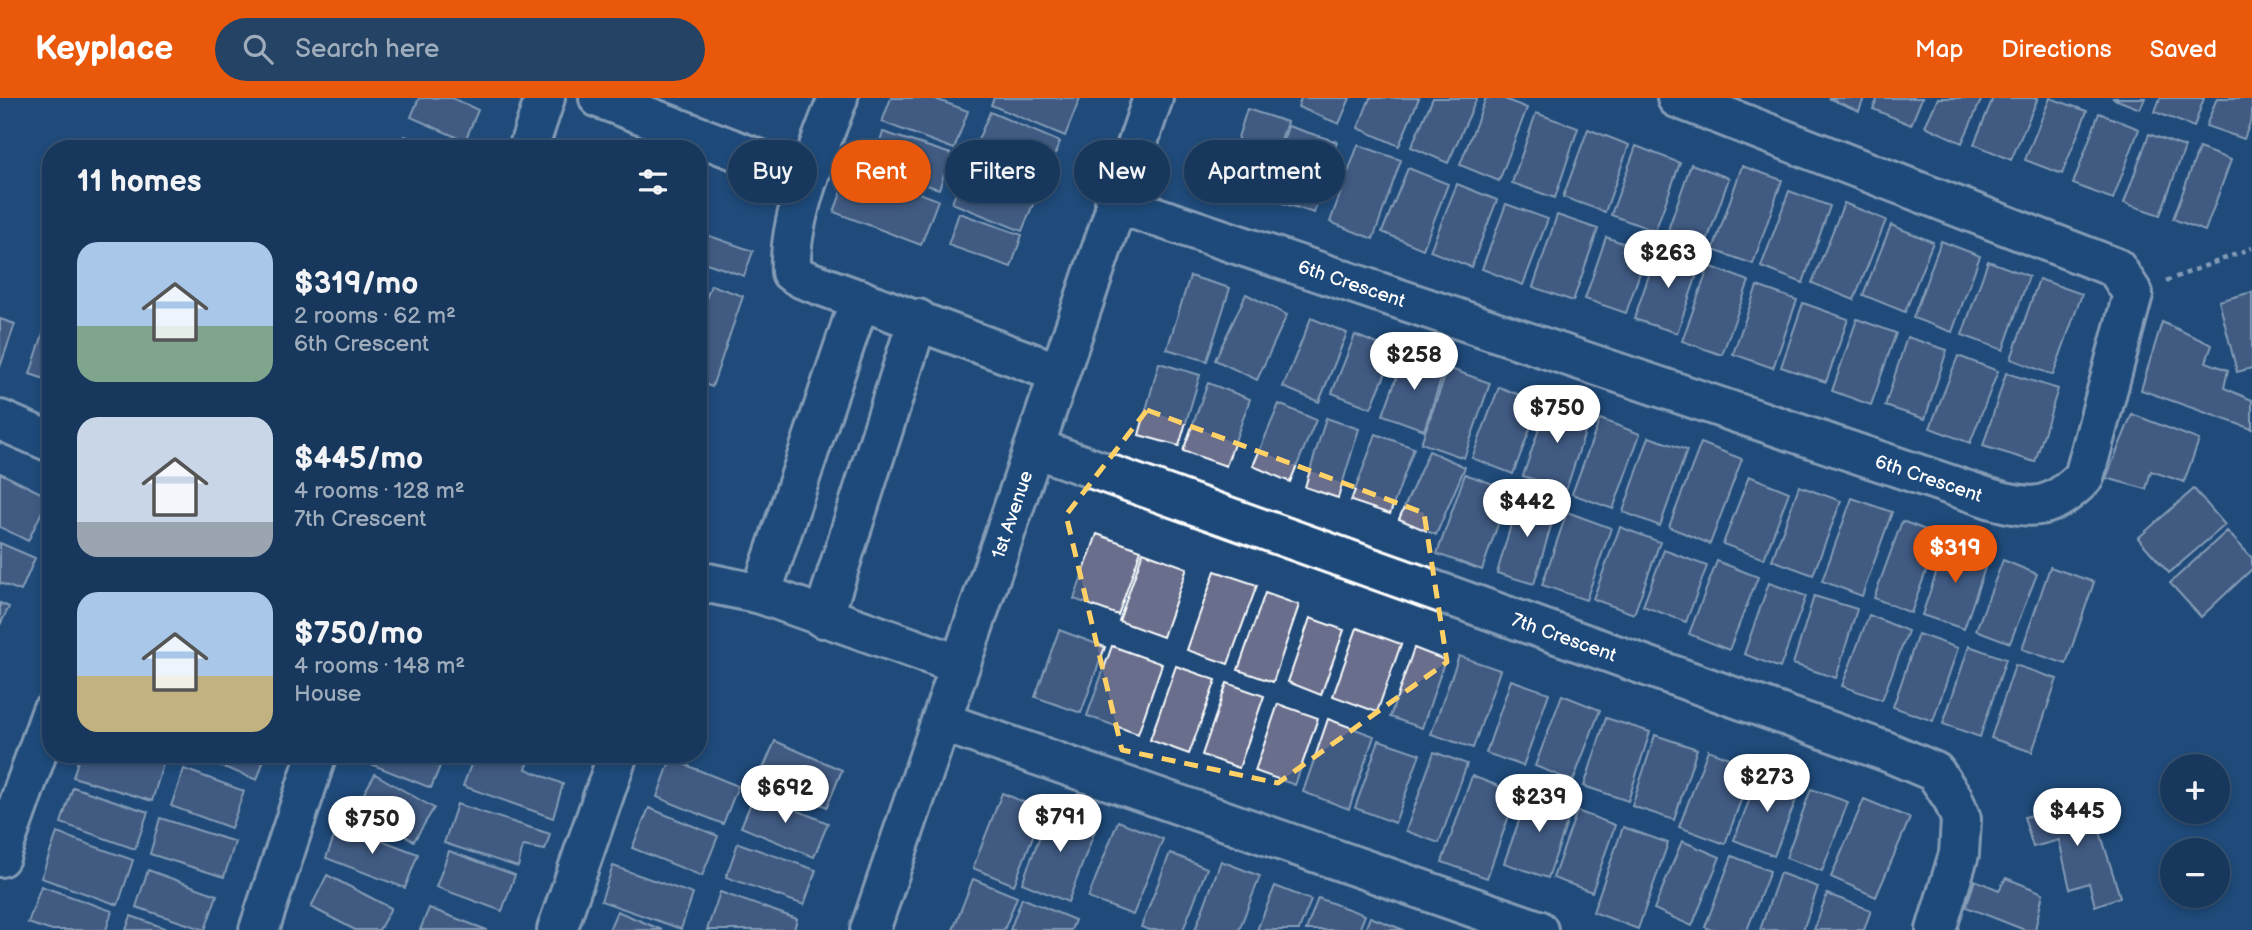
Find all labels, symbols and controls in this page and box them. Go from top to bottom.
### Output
search box [215,18,705,81]
text: Keyplace [35,29,173,69]
icon: search [239,30,277,68]
text: Search here [295,34,439,65]
text: Map [1915,35,1963,64]
text: Directions [2001,35,2112,64]
text: Saved [2150,35,2217,64]
chip: Buy [728,140,817,203]
chip: Rent [831,140,931,203]
chip: Filters [945,140,1060,203]
chip: New [1074,140,1170,203]
chip: Apartment [1184,140,1345,203]
icon: filters [634,163,672,201]
text: 11 homes [77,164,201,200]
pin: $263 [1627,230,1709,290]
text: $263 [1640,239,1696,267]
street label: 6th Crescent [1295,256,1408,313]
text: $319/mo [294,266,418,302]
icon: home [133,270,217,354]
text: 2 rooms · 62 m² [294,302,456,330]
text: 6th Crescent [294,330,429,358]
pin: $258 [1373,332,1455,392]
text: $258 [1386,341,1442,369]
pin: $750 [1516,386,1598,445]
text: $750 [1529,394,1585,422]
text: $445/mo [294,441,423,477]
icon: home [133,445,217,529]
street label: 6th Crescent [1872,450,1985,508]
street label: 1st Avenue [987,468,1038,562]
text: 4 rooms · 128 m² [294,477,465,505]
pin: $442 [1486,480,1568,539]
text: $442 [1499,488,1555,516]
text: 7th Crescent [294,505,426,533]
pin: $319 [1914,526,1996,585]
text: $319 [1929,534,1981,562]
street label: 7th Crescent [1508,609,1619,667]
text: $750/mo [294,616,423,652]
icon: home [133,620,217,704]
text: 4 rooms · 148 m² [294,652,465,680]
text: House [294,680,361,708]
pin: $273 [1726,754,1808,814]
map controls [2160,754,2230,908]
button: + [2160,754,2230,824]
text: $273 [1740,763,1794,791]
pin: $692 [744,766,826,825]
text: $692 [757,774,813,802]
pin: $239 [1498,774,1580,834]
text: $239 [1511,783,1567,811]
pin: $445 [2036,788,2118,848]
pin: $791 [1019,794,1101,854]
pin: $750 [331,796,413,856]
text: $445 [2049,797,2105,825]
text: $791 [1034,803,1086,831]
text: $750 [344,805,400,833]
button: − [2160,838,2230,908]

